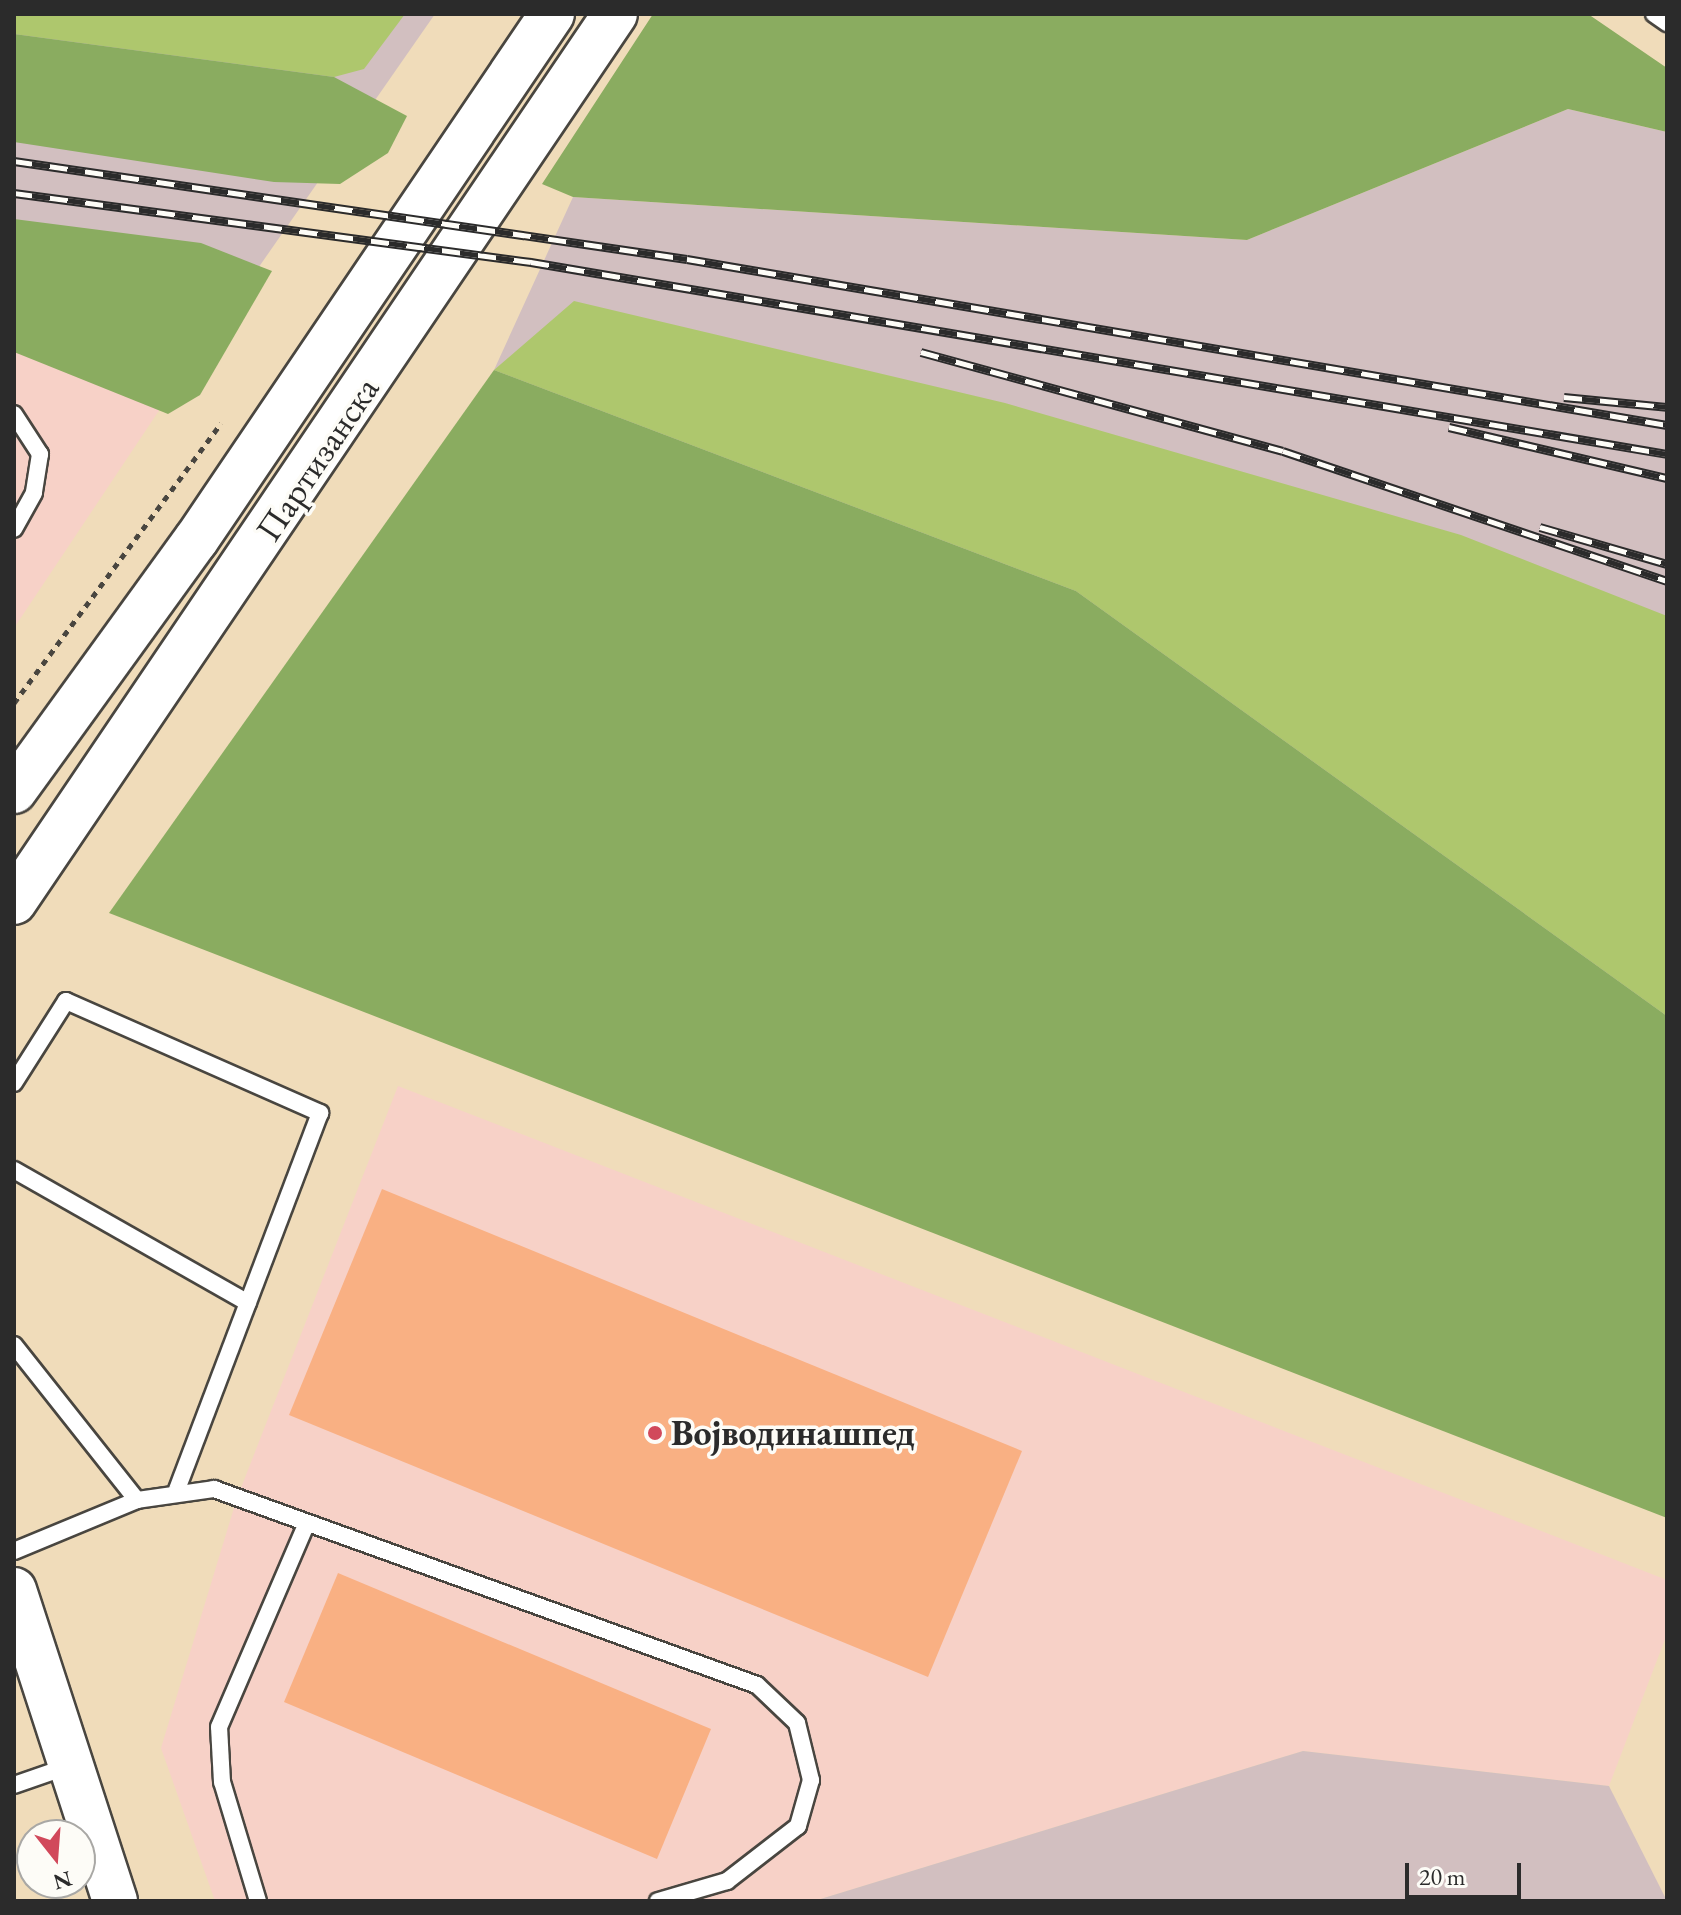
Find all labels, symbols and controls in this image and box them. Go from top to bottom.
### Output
street label: Партизанска [246,369,388,549]
place label: Војводинашпед [671,1411,915,1455]
marker: Војводинашпед [646,1424,664,1442]
north arrow [16,1819,96,1899]
scale bar [1409,1847,1525,1897]
text: 20 m [1419,1861,1466,1892]
text: N [50,1864,75,1897]

